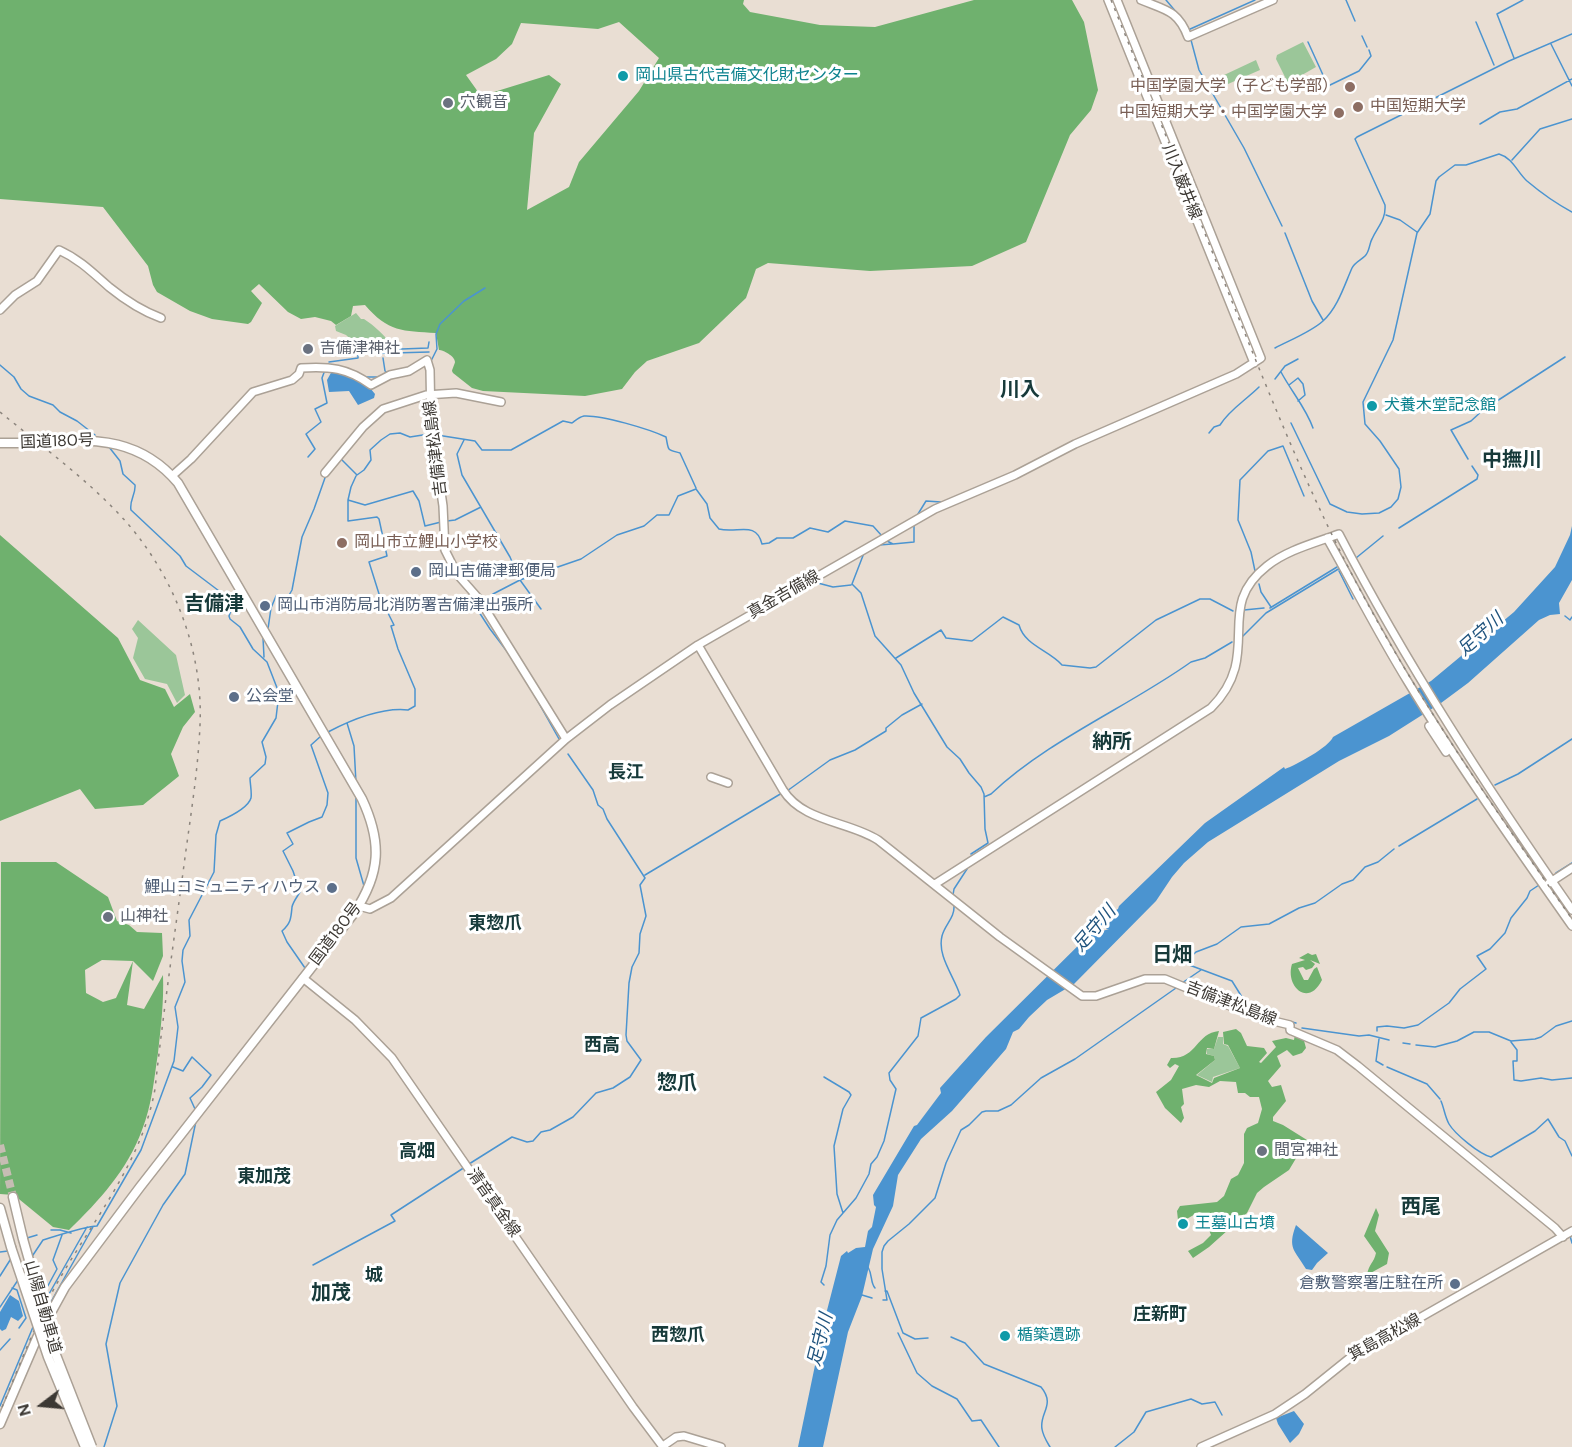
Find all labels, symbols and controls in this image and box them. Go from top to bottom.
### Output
place label: 岡山県古代吉備文化財センター [635,66,859,86]
marker: 岡山県古代吉備文化財センター [616,69,630,83]
place label: 中国学園大学（子ども学部） [1130,77,1338,97]
marker: 中国学園大学（子ども学部） [1343,80,1357,94]
place label: 穴観音 [460,93,508,113]
marker: 穴観音 [441,96,455,110]
place label: 中国短期大学 [1370,97,1466,117]
marker: 中国短期大学 [1351,100,1365,114]
place label: 中国短期大学・中国学園大学 [1119,103,1327,123]
marker: 中国短期大学・中国学園大学 [1332,106,1346,120]
street label: 川入巌井線 [1157,141,1205,223]
place label: 吉備津神社 [320,339,400,359]
marker: 吉備津神社 [301,342,315,356]
district label: 川入 [1000,379,1040,403]
place label: 犬養木堂記念館 [1384,396,1496,416]
street label: 吉備津松島線 [421,399,451,497]
marker: 犬養木堂記念館 [1365,399,1379,413]
street label: 国道180号 [20,431,94,453]
district label: 中撫川 [1482,449,1542,473]
place label: 岡山市立鯉山小学校 [354,533,498,553]
marker: 岡山市立鯉山小学校 [335,536,349,550]
place label: 岡山吉備津郵便局 [428,562,556,582]
marker: 岡山吉備津郵便局 [409,565,423,579]
street label: 真金吉備線 [745,567,823,623]
district label: 吉備津 [184,593,244,617]
place label: 岡山市消防局北消防署吉備津出張所 [277,596,533,616]
marker: 岡山市消防局北消防署吉備津出張所 [258,599,272,613]
water label: 足守川 [1454,609,1508,661]
place label: 公会堂 [246,687,294,707]
marker: 公会堂 [227,690,241,704]
district label: 納所 [1092,731,1132,755]
district label: 長江 [608,762,644,784]
place label: 鯉山コミュニティハウス [144,878,320,898]
marker: 鯉山コミュニティハウス [325,881,339,895]
street label: 国道180号 [306,899,366,969]
water label: 足守川 [1069,902,1121,956]
place label: 山神社 [120,907,168,927]
marker: 山神社 [101,910,115,924]
district label: 東惣爪 [468,913,522,935]
district label: 日畑 [1152,944,1192,968]
street label: 吉備津松島線 [1183,978,1279,1030]
district label: 西高 [584,1035,620,1057]
district label: 惣爪 [657,1072,697,1096]
district label: 高畑 [399,1141,435,1163]
place label: 間宮神社 [1274,1141,1338,1161]
marker: 間宮神社 [1255,1144,1269,1158]
street label: 清音真金線 [462,1165,524,1241]
district label: 東加茂 [237,1166,291,1188]
district label: 西尾 [1401,1196,1441,1220]
place label: 王墓山古墳 [1195,1214,1275,1234]
marker: 王墓山古墳 [1176,1217,1190,1231]
street label: 山陽自動車道 [20,1258,64,1356]
district label: 城 [365,1265,383,1287]
place label: 倉敷警察署庄駐在所 [1299,1274,1443,1294]
marker: 倉敷警察署庄駐在所 [1448,1277,1462,1291]
district label: 加茂 [311,1282,351,1306]
district label: 庄新町 [1133,1304,1187,1326]
street label: 箕島高松線 [1345,1310,1425,1366]
water label: 足守川 [804,1311,838,1369]
district label: 西惣爪 [651,1325,705,1347]
place label: 楯築遺跡 [1017,1326,1081,1346]
marker: 楯築遺跡 [998,1329,1012,1343]
north arrow [12,1375,72,1435]
text: N [13,1402,36,1419]

